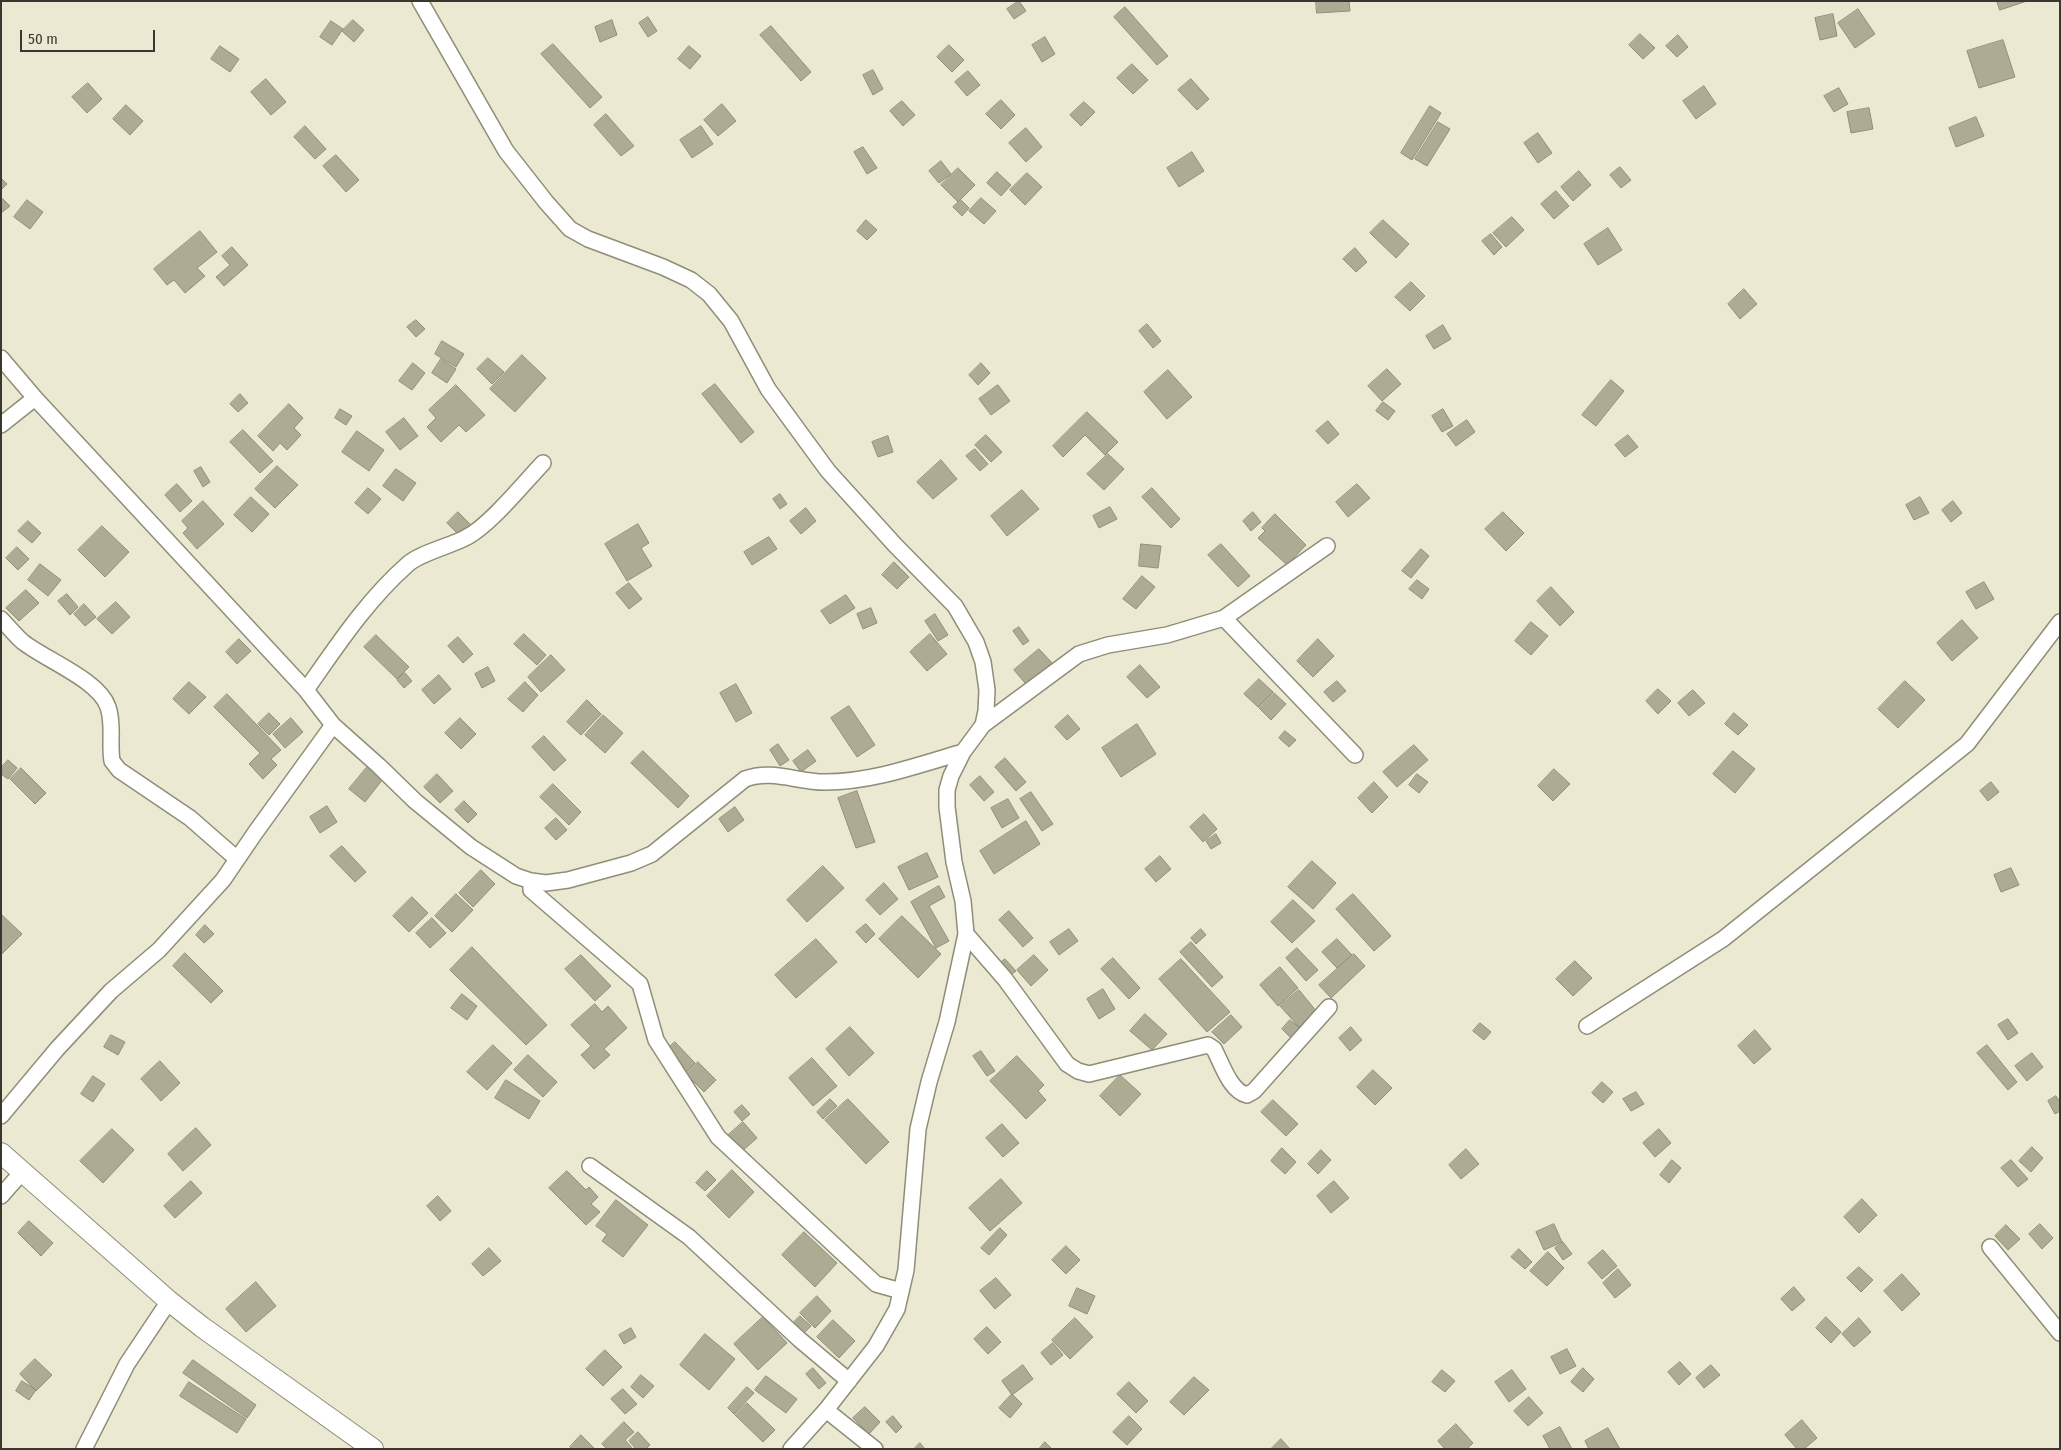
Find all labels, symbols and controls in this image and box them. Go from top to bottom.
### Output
scale bar [22,20,158,52]
text: 50 m [28,30,58,48]

